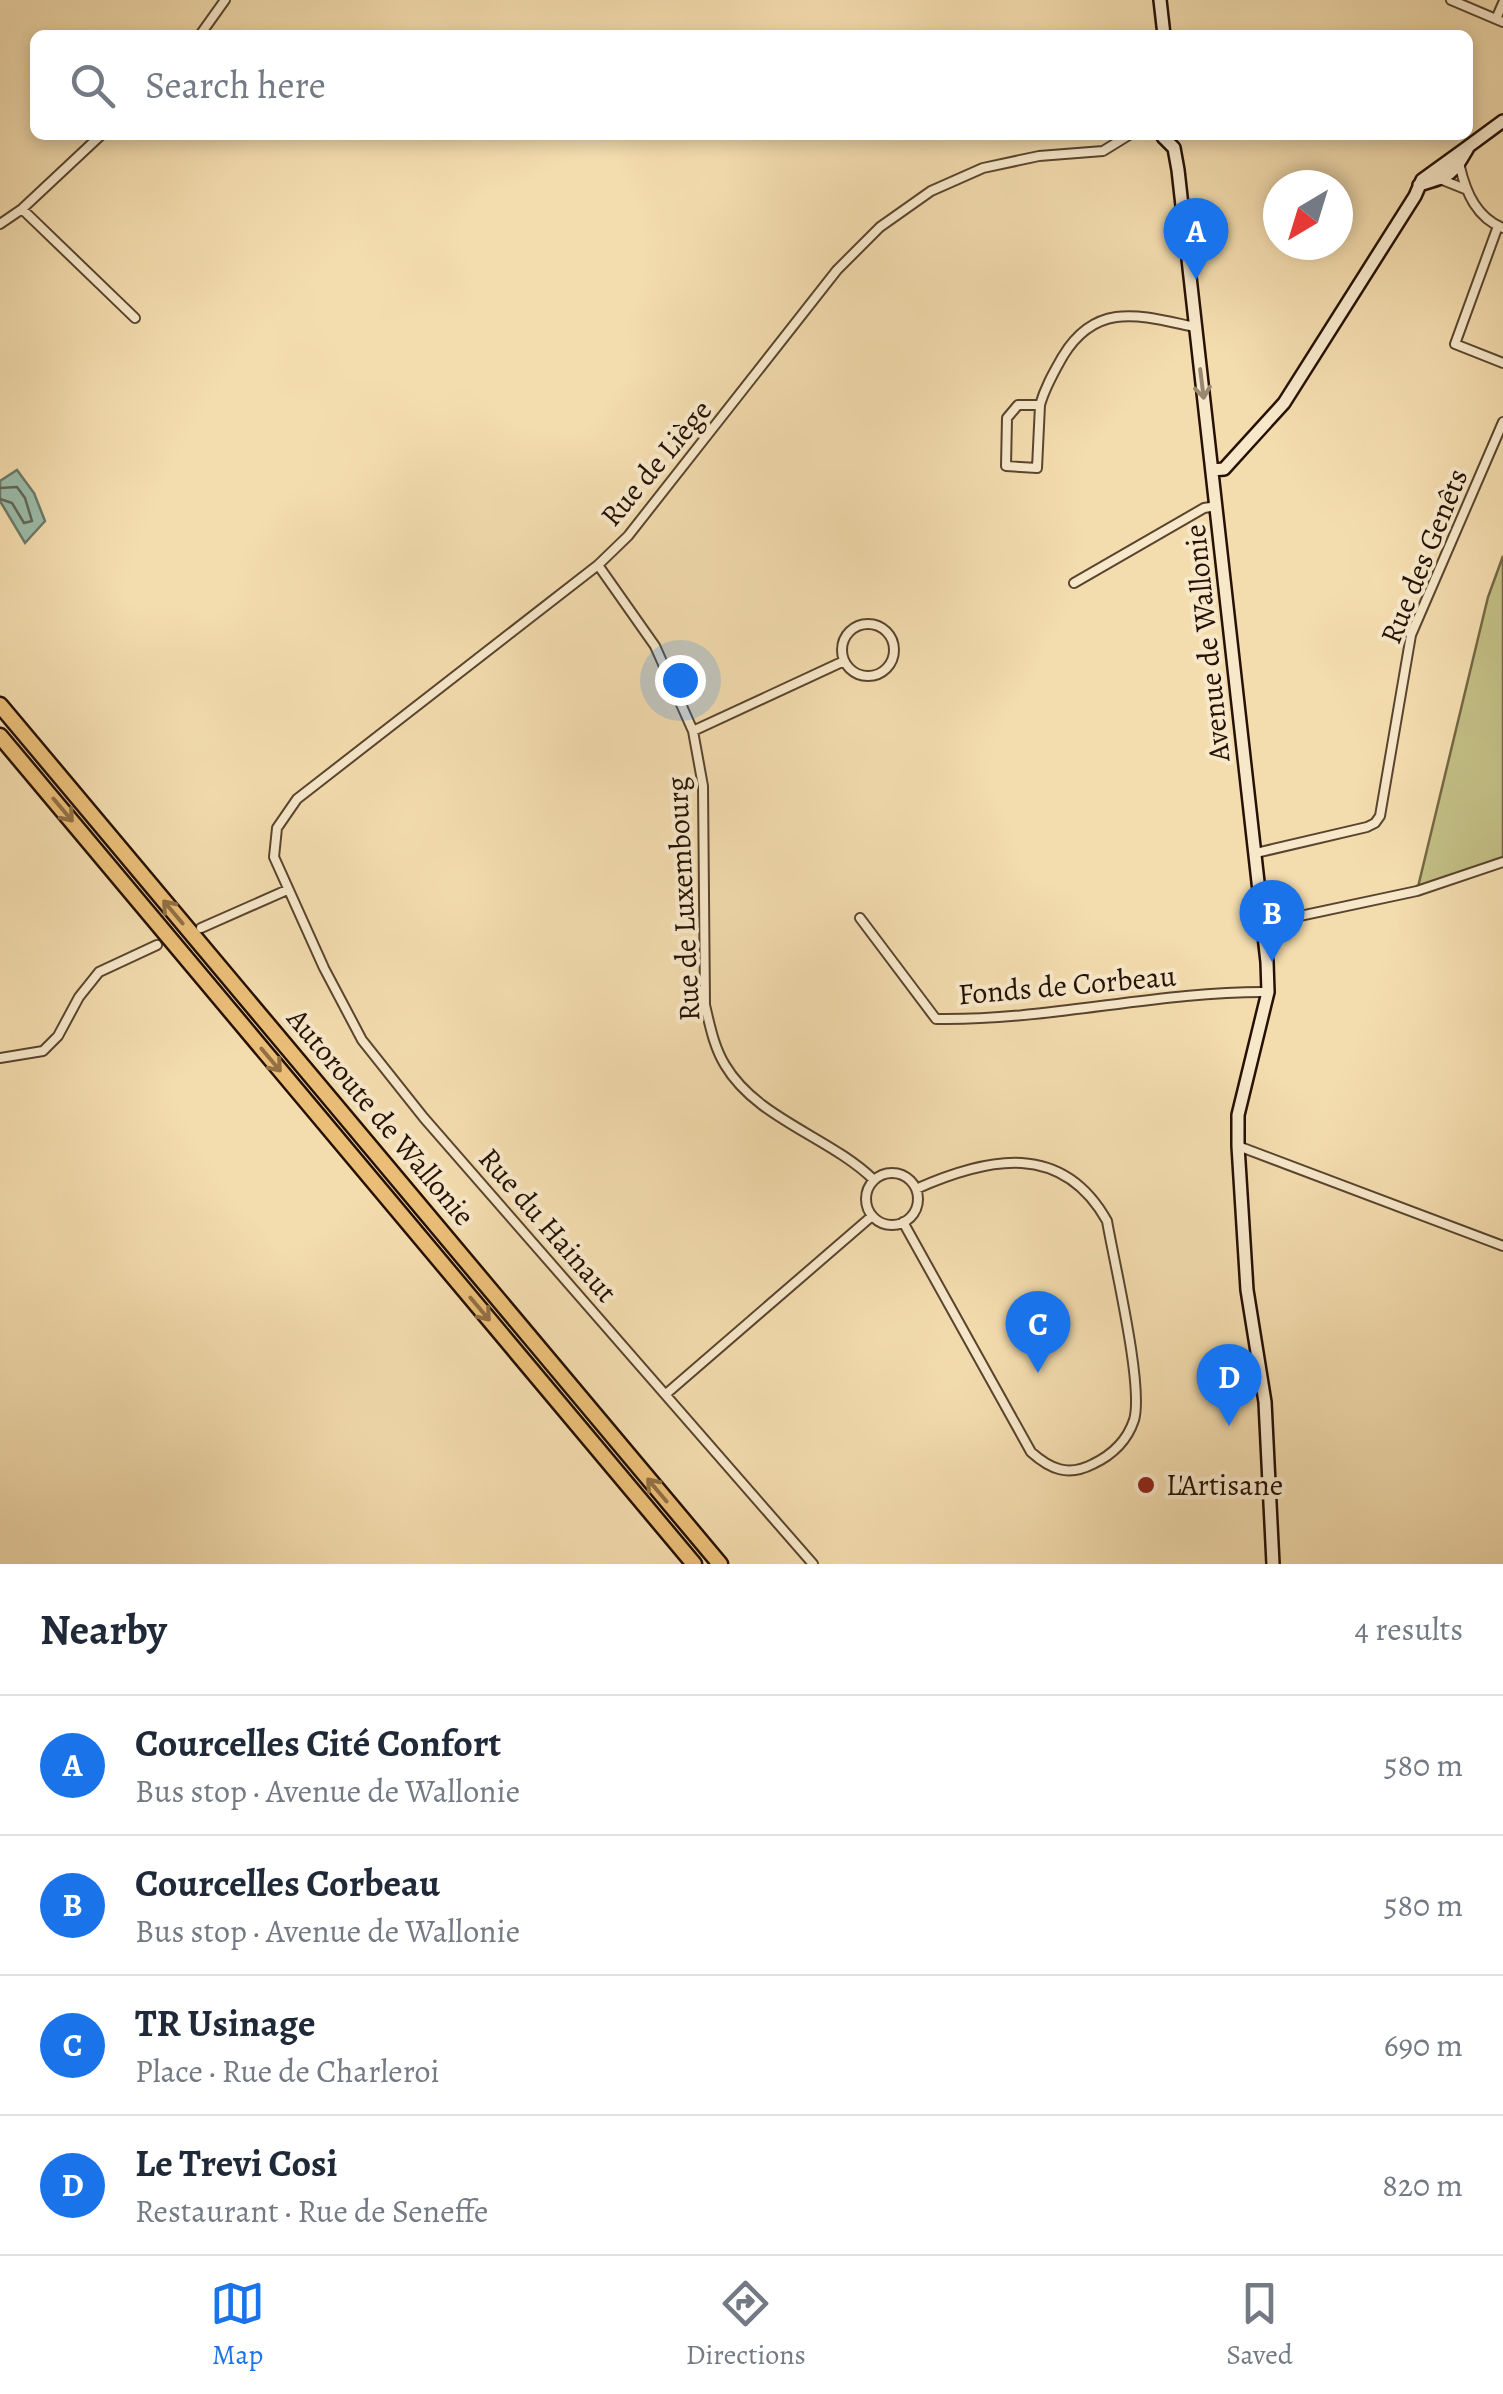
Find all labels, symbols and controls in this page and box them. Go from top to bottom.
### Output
search box [30,30,1473,140]
icon: search [65,58,120,113]
text: Search here [145,59,326,111]
north arrow [1263,170,1353,260]
pin: A [1164,198,1228,280]
one-way arrow [1193,367,1212,400]
street label: Rue de Liège [591,391,721,535]
street label: Rue des Genêts [1371,463,1477,649]
street label: Avenue de Wallonie [1175,522,1239,765]
your location [655,655,706,706]
street label: Rue de Luxembourg [657,776,709,1022]
one-way arrow [51,797,73,823]
pin: B [1240,880,1304,962]
one-way arrow [162,899,184,925]
street label: Fonds de Corbeau [956,955,1178,1014]
street label: Autoroute de Wallonie [277,999,484,1234]
one-way arrow [260,1046,282,1072]
street label: Rue du Hainaut [470,1139,626,1311]
pin: C [1006,1290,1070,1373]
one-way arrow [469,1295,491,1321]
pin: D [1196,1344,1262,1426]
place label: L'Artisane [1166,1465,1283,1505]
marker: L'Artisane [1135,1474,1157,1496]
one-way arrow [646,1477,668,1503]
text: Nearby [40,1601,167,1658]
text: 4 results [1354,1607,1463,1651]
text: Courcelles Cité Confort [135,1717,501,1769]
text: A [62,1743,83,1787]
text: 580 m [1384,1743,1463,1787]
text: Bus stop · Avenue de Wallonie [135,1769,520,1813]
text: Courcelles Corbeau [135,1857,440,1909]
text: B [62,1883,83,1927]
text: 580 m [1384,1883,1463,1927]
text: Bus stop · Avenue de Wallonie [135,1909,520,1953]
text: TR Usinage [135,1997,316,2049]
text: C [63,2023,82,2067]
text: 690 m [1384,2023,1463,2067]
text: Place · Rue de Charleroi [135,2049,440,2093]
text: Le Trevi Cosi [135,2137,338,2189]
text: D [61,2163,84,2207]
text: 820 m [1382,2163,1463,2207]
text: Restaurant · Rue de Seneffe [135,2189,488,2233]
tab: Map [210,2276,265,2374]
tab: Directions [686,2276,806,2374]
tab: Saved [1226,2276,1293,2374]

